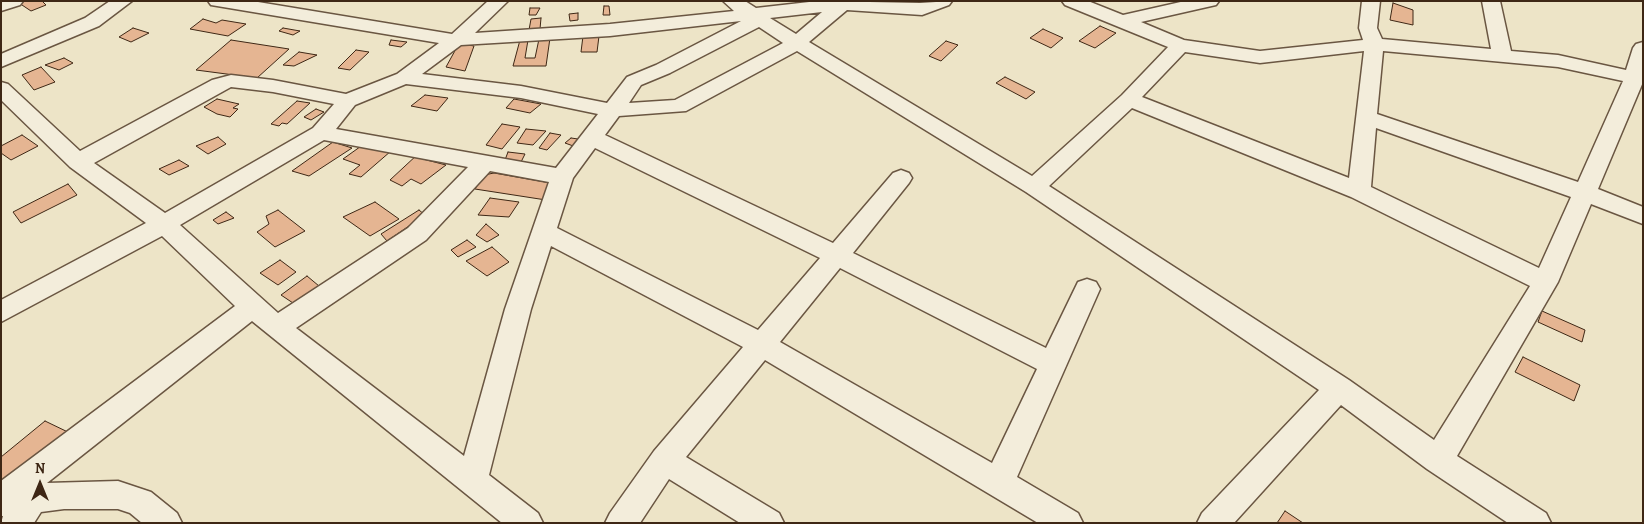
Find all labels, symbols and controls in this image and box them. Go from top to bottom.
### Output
north arrow [15,459,65,509]
text: N [35,459,45,478]

